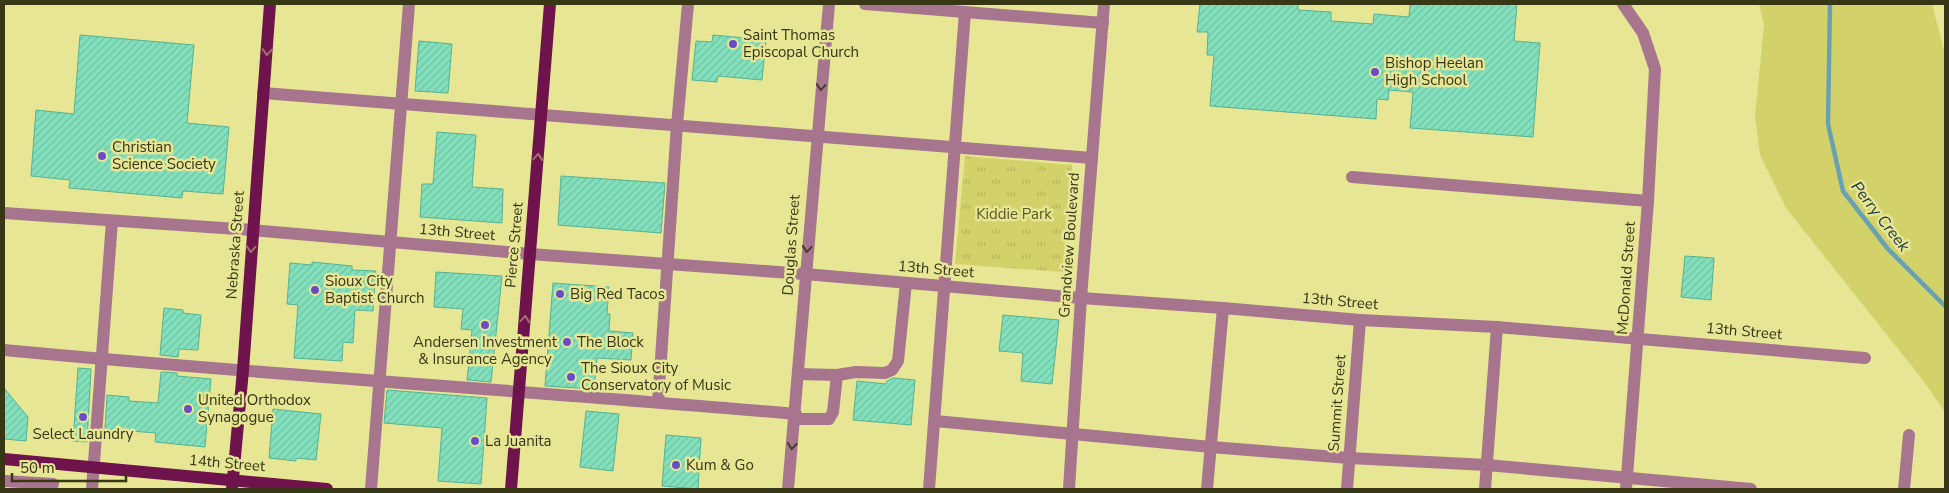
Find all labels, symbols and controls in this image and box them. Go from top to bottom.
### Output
place label: Saint Thomas Episcopal Church [743,25,859,62]
marker: Saint Thomas Episcopal Church [727,38,739,50]
one-way arrow [261,49,272,57]
place label: Bishop Heelan High School [1385,53,1484,90]
marker: Bishop Heelan High School [1369,66,1381,78]
one-way arrow [816,83,827,91]
place label: Christian Science Society [112,137,216,174]
marker: Christian Science Society [96,150,108,162]
one-way arrow [532,152,543,160]
street label: Grandview Boulevard [1054,172,1084,318]
water label: Perry Creek [1846,177,1915,257]
street label: Nebraska Street [221,189,249,300]
street label: Douglas Street [777,193,805,296]
street label: Pierce Street [500,201,528,289]
park label: Kiddie Park [976,204,1052,224]
street label: 13th Street [418,219,497,245]
street label: McDonald Street [1612,220,1640,335]
one-way arrow [245,245,256,253]
one-way arrow [802,245,813,253]
street label: 13th Street [897,256,976,282]
place label: Sioux City Baptist Church [325,271,425,308]
marker: Sioux City Baptist Church [309,284,321,296]
place label: Big Red Tacos [570,284,665,304]
marker: Big Red Tacos [554,288,566,300]
street label: 13th Street [1301,288,1380,314]
one-way arrow [519,314,530,322]
street label: 13th Street [1705,318,1784,344]
marker: Andersen Investment & Insurance Agency [479,319,491,331]
place label: Andersen Investment & Insurance Agency [413,332,558,369]
place label: The Block [577,332,644,352]
marker: The Block [561,336,573,348]
street label: Summit Street [1324,353,1350,452]
place label: The Sioux City Conservatory of Music [581,358,731,395]
marker: The Sioux City Conservatory of Music [565,371,577,383]
place label: United Orthodox Synagogue [198,390,311,427]
marker: United Orthodox Synagogue [182,403,194,415]
marker: Select Laundry [77,411,89,423]
place label: Select Laundry [33,424,134,444]
place label: La Juanita [485,431,551,451]
marker: La Juanita [469,435,481,447]
one-way arrow [787,442,798,450]
scale bar [12,450,126,482]
street label: 14th Street [188,450,267,476]
place label: Kum & Go [686,455,754,475]
text: 50 m [20,458,55,478]
marker: Kum & Go [670,459,682,471]

